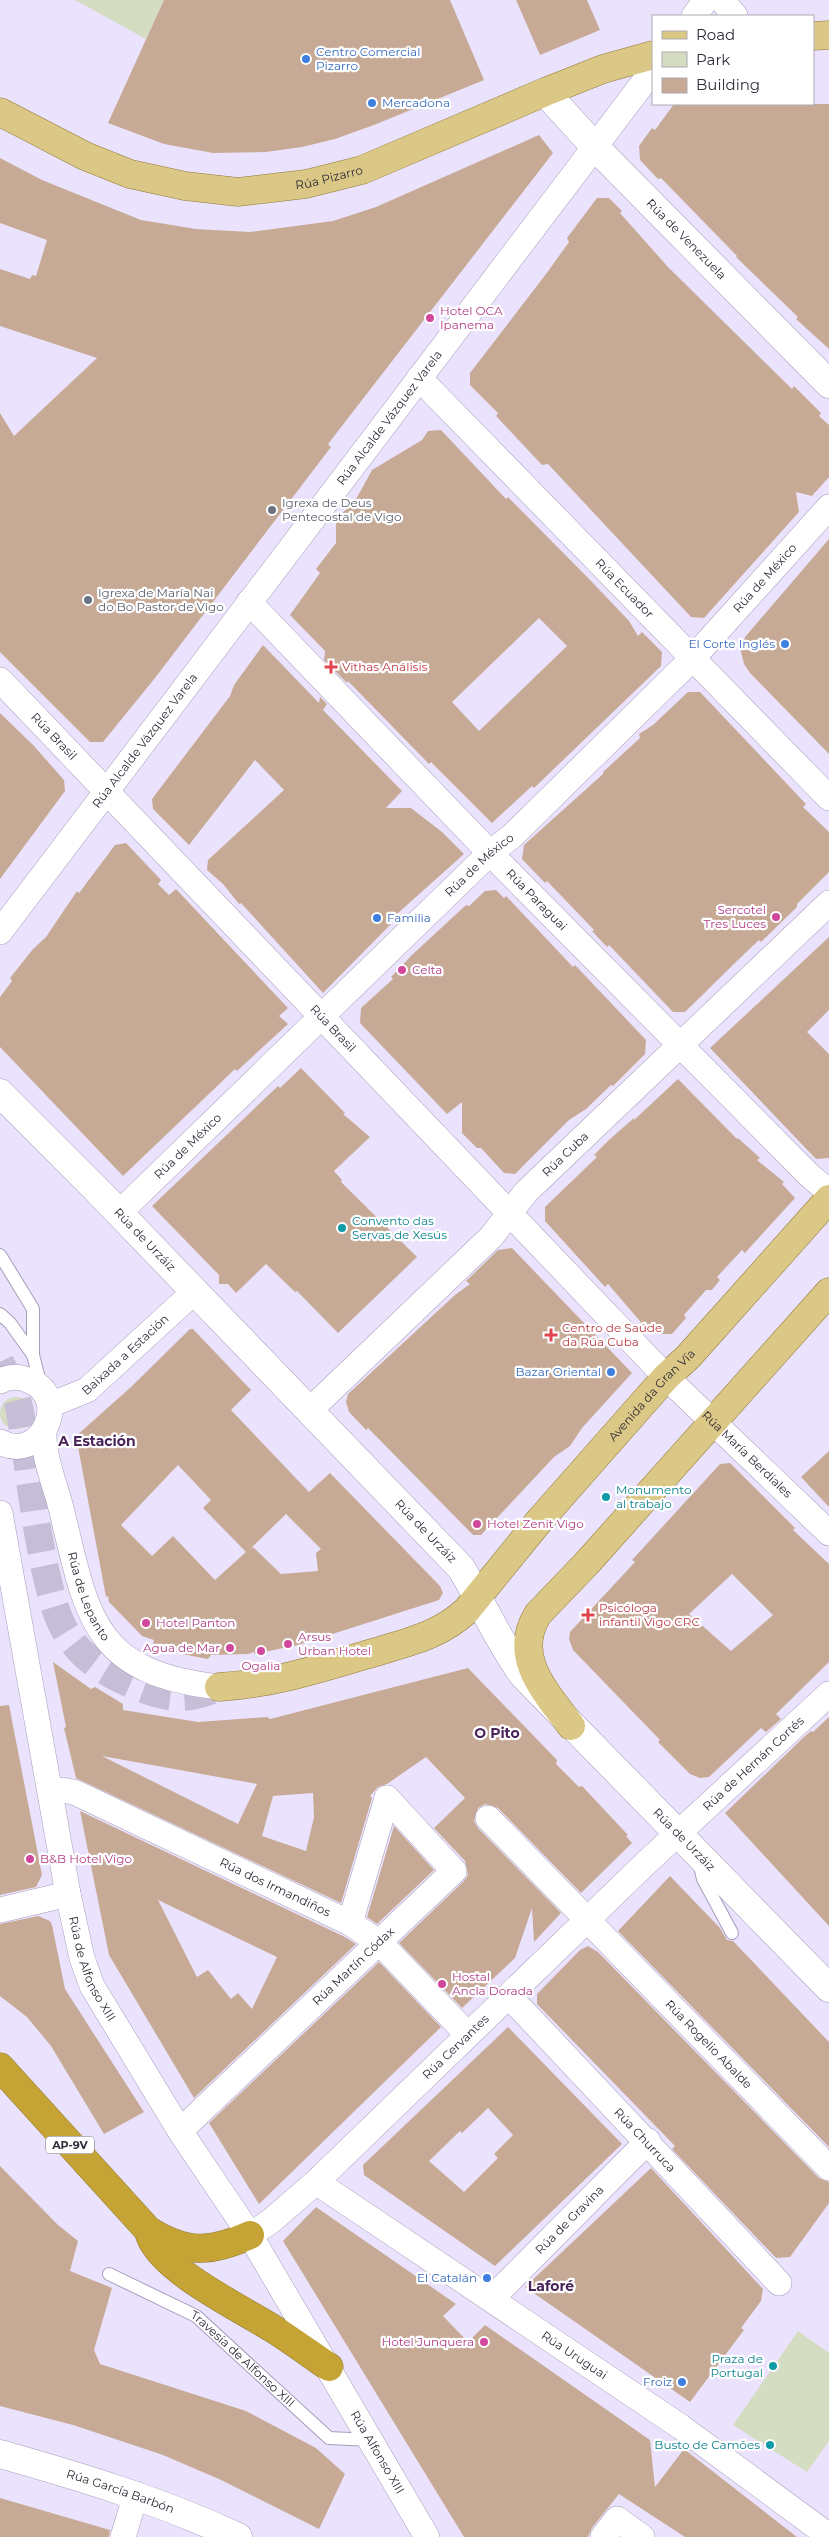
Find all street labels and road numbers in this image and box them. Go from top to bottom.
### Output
street label: Rúa Pizarro [294,162,364,192]
street label: Rúa de Venezuela [643,195,730,282]
street label: Rúa Alcalde Vázquez Varela [333,347,445,488]
street label: Rúa de México [729,540,799,616]
street label: Rúa Ecuador [592,555,657,621]
street label: Rúa Alcalde Vázquez Varela [89,670,200,811]
street label: Rúa Brasil [28,709,80,763]
street label: Rúa de México [441,830,516,900]
street label: Rúa Paraguai [503,866,571,933]
street label: Rúa Brasil [307,1001,359,1055]
street label: Rúa de México [151,1110,224,1182]
street label: Rúa Cuba [539,1128,592,1180]
street label: Rúa de Urzáiz [111,1204,179,1274]
street label: Baixada a Estación [79,1311,172,1398]
street label: Avenida da Gran Vía [605,1346,698,1444]
street label: Rúa María Berdiales [699,1407,796,1501]
street label: Rúa de Urzáiz [392,1496,460,1566]
street label: Rúa de Lepanto [65,1550,113,1644]
street label: Rúa de Hernán Cortés [699,1713,807,1814]
street label: Rúa de Urzáiz [650,1805,719,1874]
street label: Rúa dos Irmandiños [217,1854,333,1920]
street label: Rúa de Alfonso XIII [66,1915,119,2024]
street label: Rúa Martín Códax [309,1923,398,2009]
street label: Rúa Rogelio Abalde [662,1996,756,2092]
street label: Rúa Cervantes [419,2011,492,2082]
street label: Rúa Churruca [611,2104,679,2175]
road number: AP-9V [46,2136,94,2154]
street label: Rúa de Gravina [532,2182,607,2257]
street label: Travesía de Alfonso XIII [189,2307,298,2410]
street label: Rúa Uruguai [539,2327,610,2382]
street label: Rúa Alfonso XIII [348,2408,408,2496]
street label: Rúa García Barbón [65,2466,177,2516]

